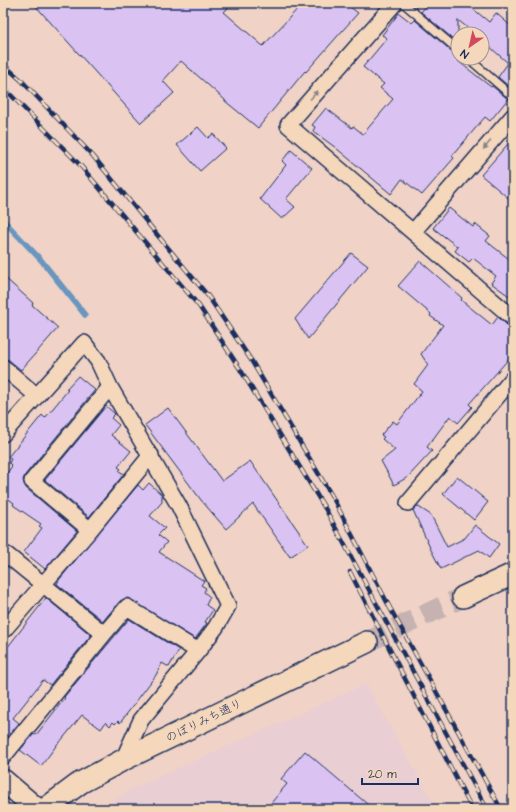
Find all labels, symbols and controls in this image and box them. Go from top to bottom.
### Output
north arrow [450,26,490,66]
text: N [458,46,472,62]
one-way arrow [309,90,318,101]
one-way arrow [483,140,492,151]
street label: のぼりみち通り [163,695,245,747]
scale bar [362,760,418,786]
text: 20 m [368,766,397,783]

